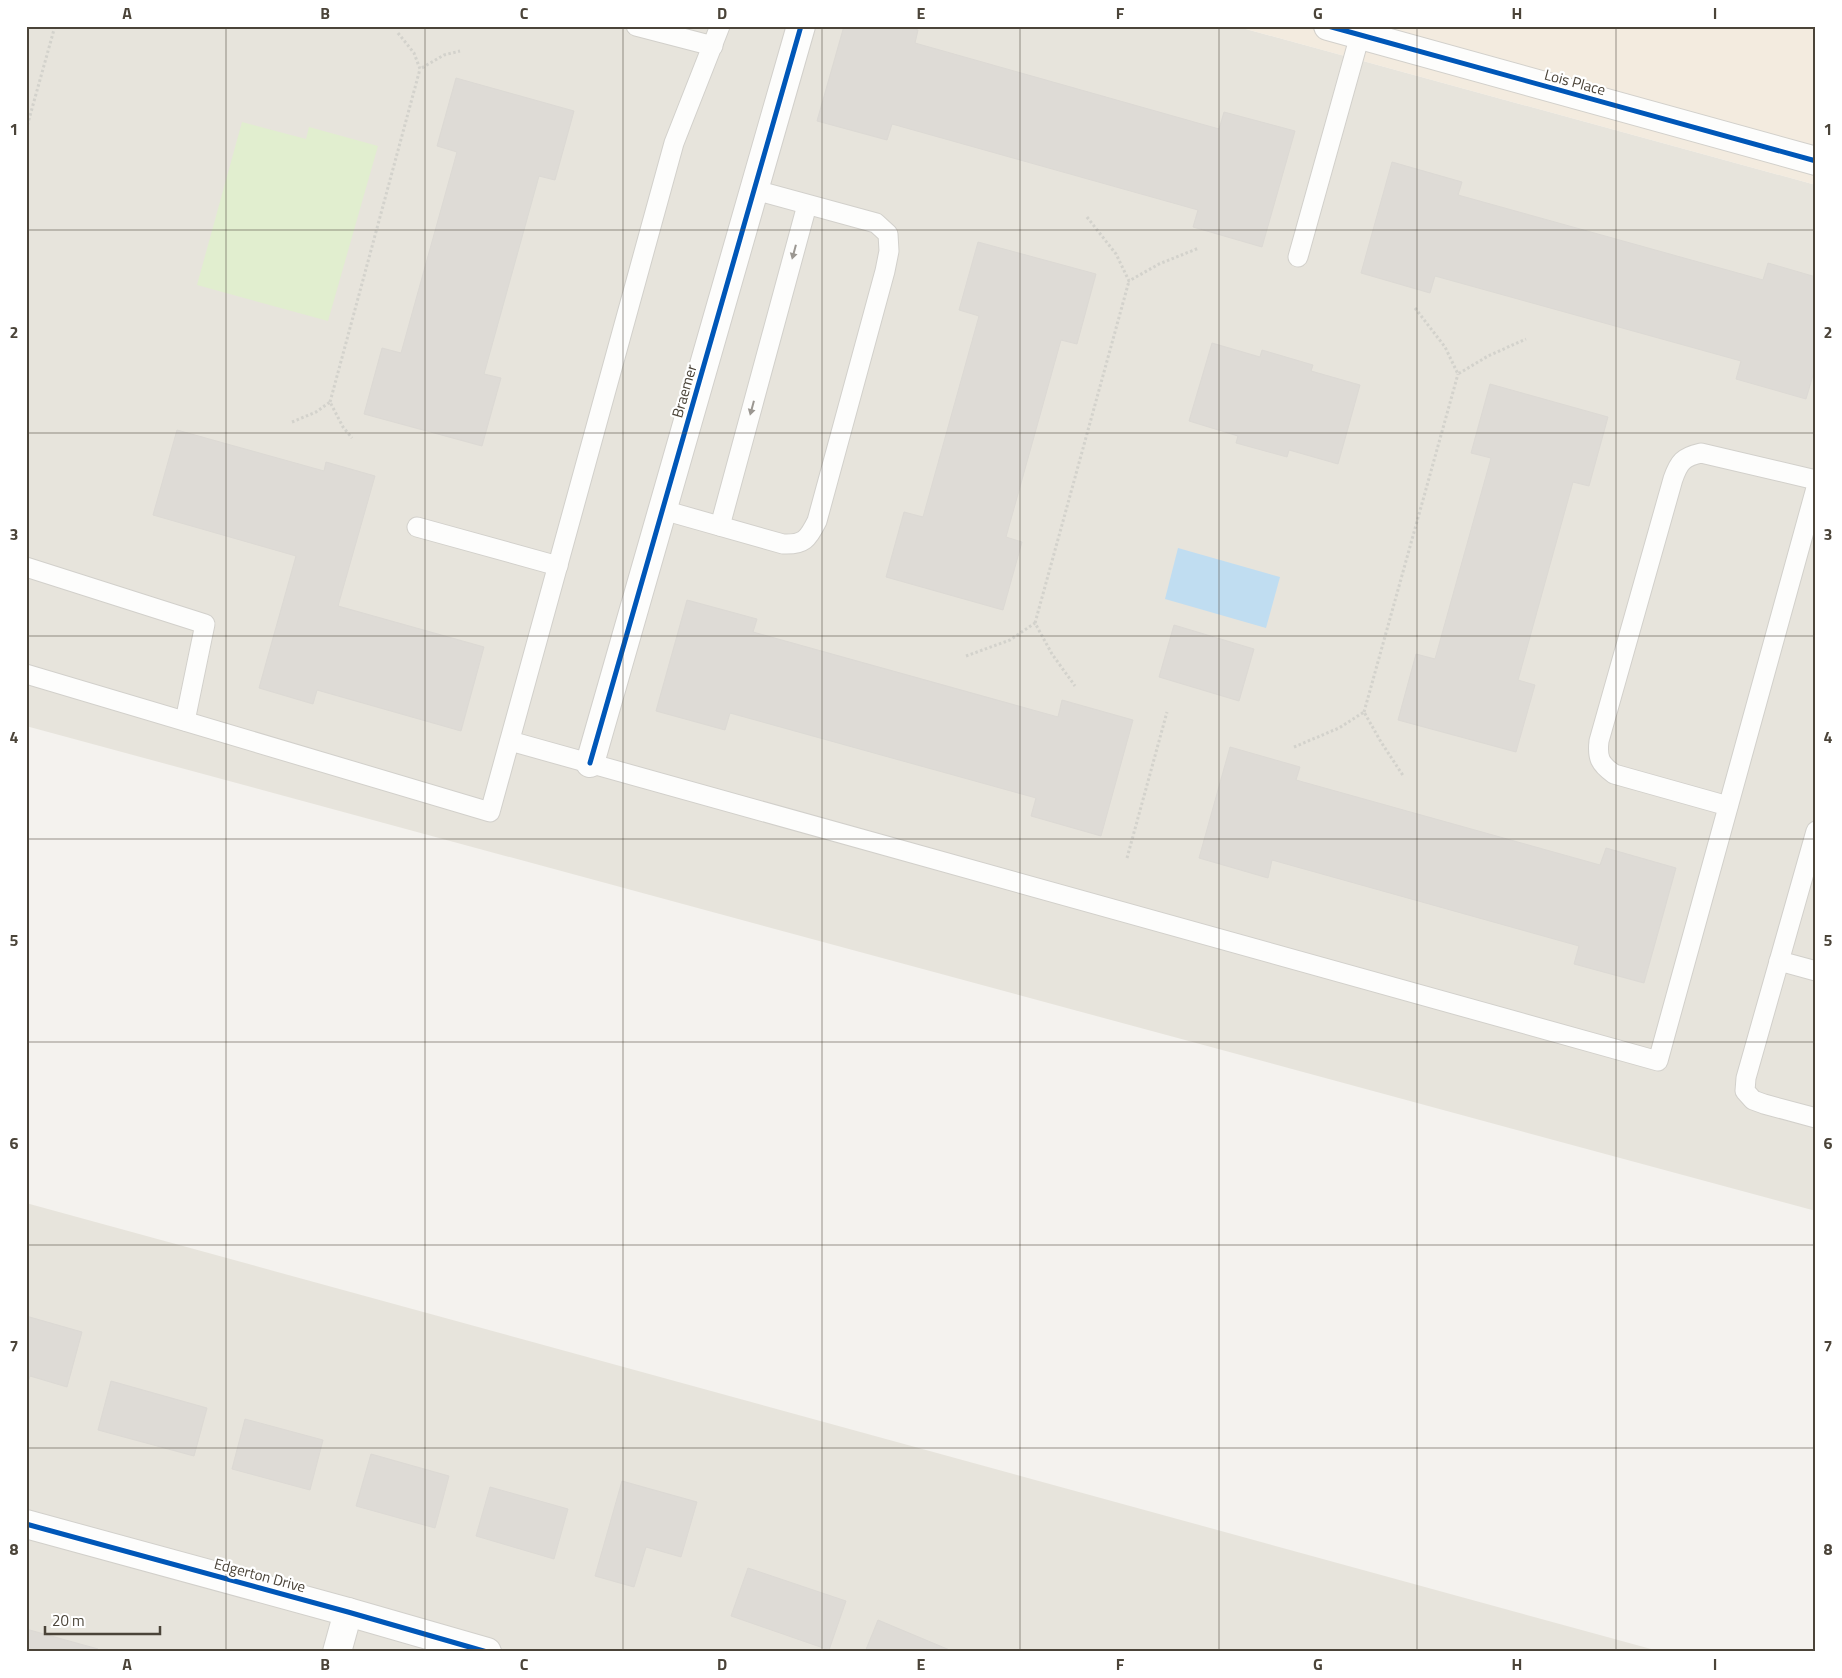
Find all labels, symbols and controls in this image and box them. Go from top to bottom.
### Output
text: A [122,1,132,25]
text: B [320,1,330,25]
text: C [520,1,529,25]
text: D [717,1,727,25]
text: E [917,1,926,25]
text: F [1116,1,1125,25]
text: G [1313,1,1323,25]
text: H [1512,1,1522,25]
text: I [1713,1,1717,25]
street label: Lois Place [1542,63,1608,101]
text: 1 [10,117,18,141]
text: 1 [1824,117,1832,141]
one-way arrow [790,244,798,259]
text: 2 [10,320,18,344]
text: 2 [1824,320,1832,344]
street label: Braemer [665,361,703,421]
one-way arrow [747,401,755,416]
text: 3 [10,522,18,546]
text: 3 [1824,522,1832,546]
text: 4 [10,725,19,749]
text: 4 [1824,725,1833,749]
text: 5 [10,928,19,952]
text: 5 [1824,928,1833,952]
text: 6 [10,1131,19,1155]
text: 6 [1824,1131,1833,1155]
text: 7 [10,1334,18,1358]
text: 7 [1824,1334,1832,1358]
text: 8 [10,1537,19,1561]
text: 8 [1824,1537,1833,1561]
street label: Edgerton Drive [212,1552,308,1598]
scale bar [45,1603,160,1635]
text: 20 m [52,1609,85,1632]
text: A [122,1652,132,1676]
text: B [320,1652,330,1676]
text: C [520,1652,529,1676]
text: D [717,1652,727,1676]
text: E [917,1652,926,1676]
text: F [1116,1652,1125,1676]
text: G [1313,1652,1323,1676]
text: H [1512,1652,1522,1676]
text: I [1713,1652,1717,1676]

